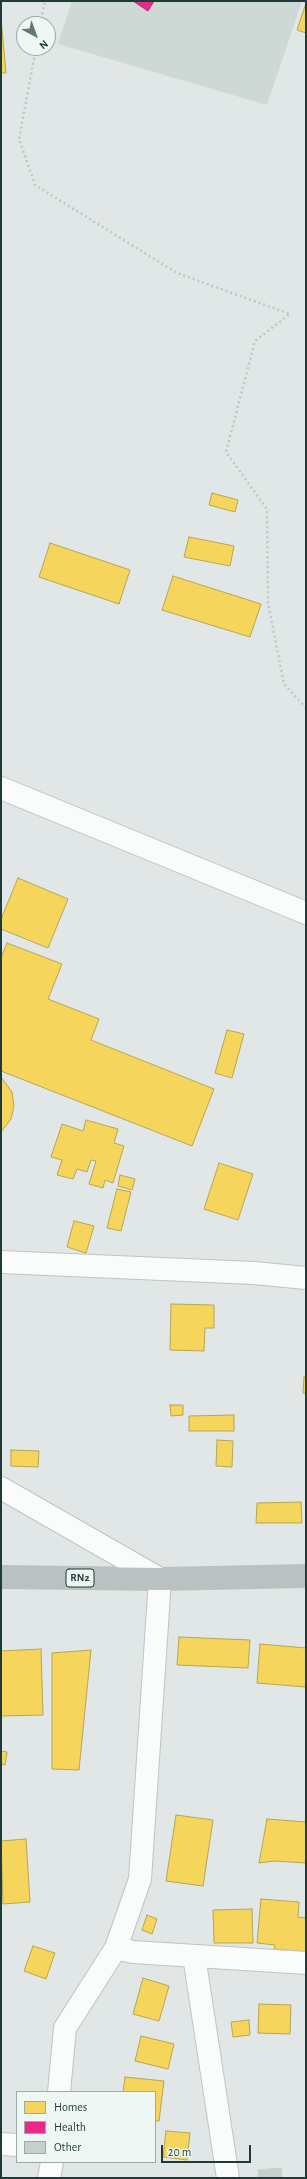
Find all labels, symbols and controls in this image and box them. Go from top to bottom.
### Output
north arrow [16,16,56,56]
text: N [37,38,50,51]
road number: RN2 [66,1569,94,1587]
legend [16,2091,156,2163]
text: Homes [54,2101,87,2113]
text: Health [54,2121,86,2133]
scale bar [163,2137,253,2163]
text: Other [54,2141,81,2153]
text: 20 m [168,2146,191,2158]

